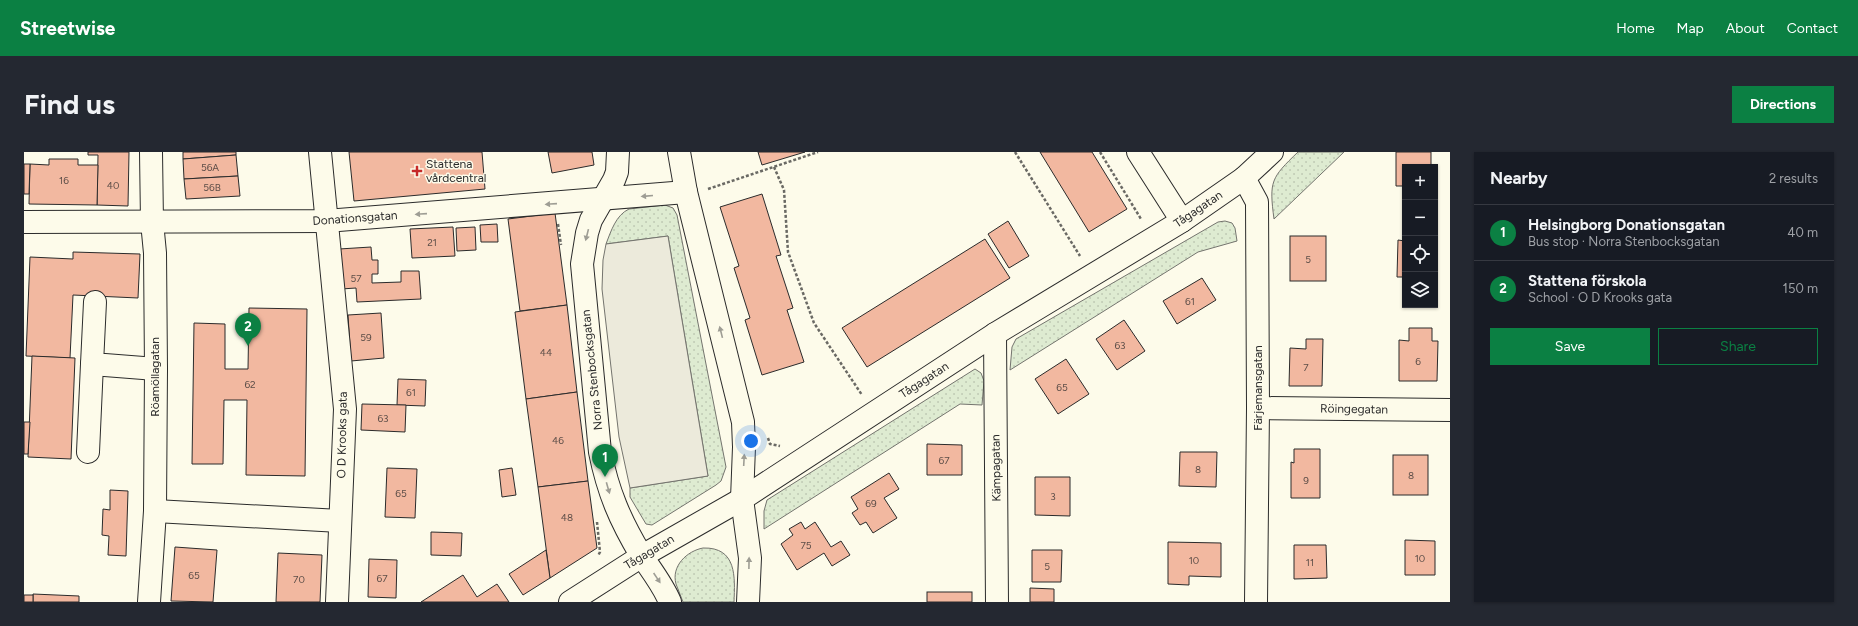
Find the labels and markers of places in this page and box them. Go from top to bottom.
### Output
place label: Stattena vårdcentral [426,157,486,185]
marker: Stattena vårdcentral [411,165,423,177]
pin: 2 [235,313,261,346]
pin: 1 [592,444,618,477]

